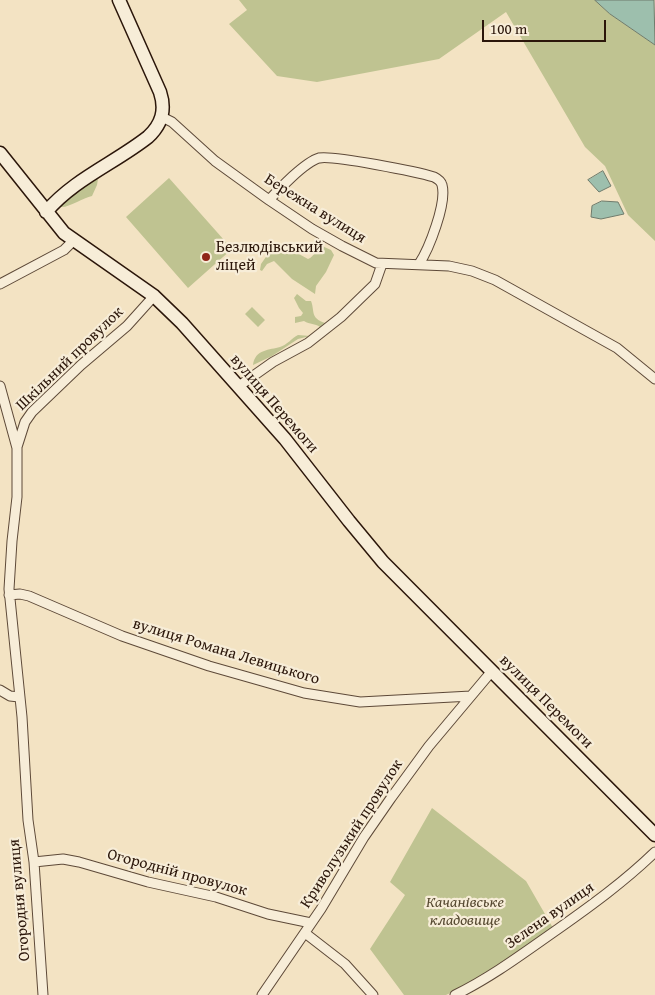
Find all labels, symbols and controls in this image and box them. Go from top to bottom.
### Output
scale bar [485,10,609,42]
text: 100 m [490,18,527,39]
street label: Бережна вулиця [261,170,369,248]
place label: Безлюдівський ліцей [216,238,323,276]
marker: Безлюдівський ліцей [200,251,212,263]
street label: Шкільний провулок [12,303,128,415]
street label: вулиця Перемоги [226,351,322,457]
street label: вулиця Романа Левицького [130,614,322,690]
street label: вулиця Перемоги [495,651,597,753]
street label: Криволузький провулок [297,756,407,912]
street label: Огородня вулиця [5,838,35,962]
street label: Огородній провулок [105,845,249,901]
street label: Зелена вулиця [502,878,598,954]
park label: Качанівське кладовище [426,893,504,931]

